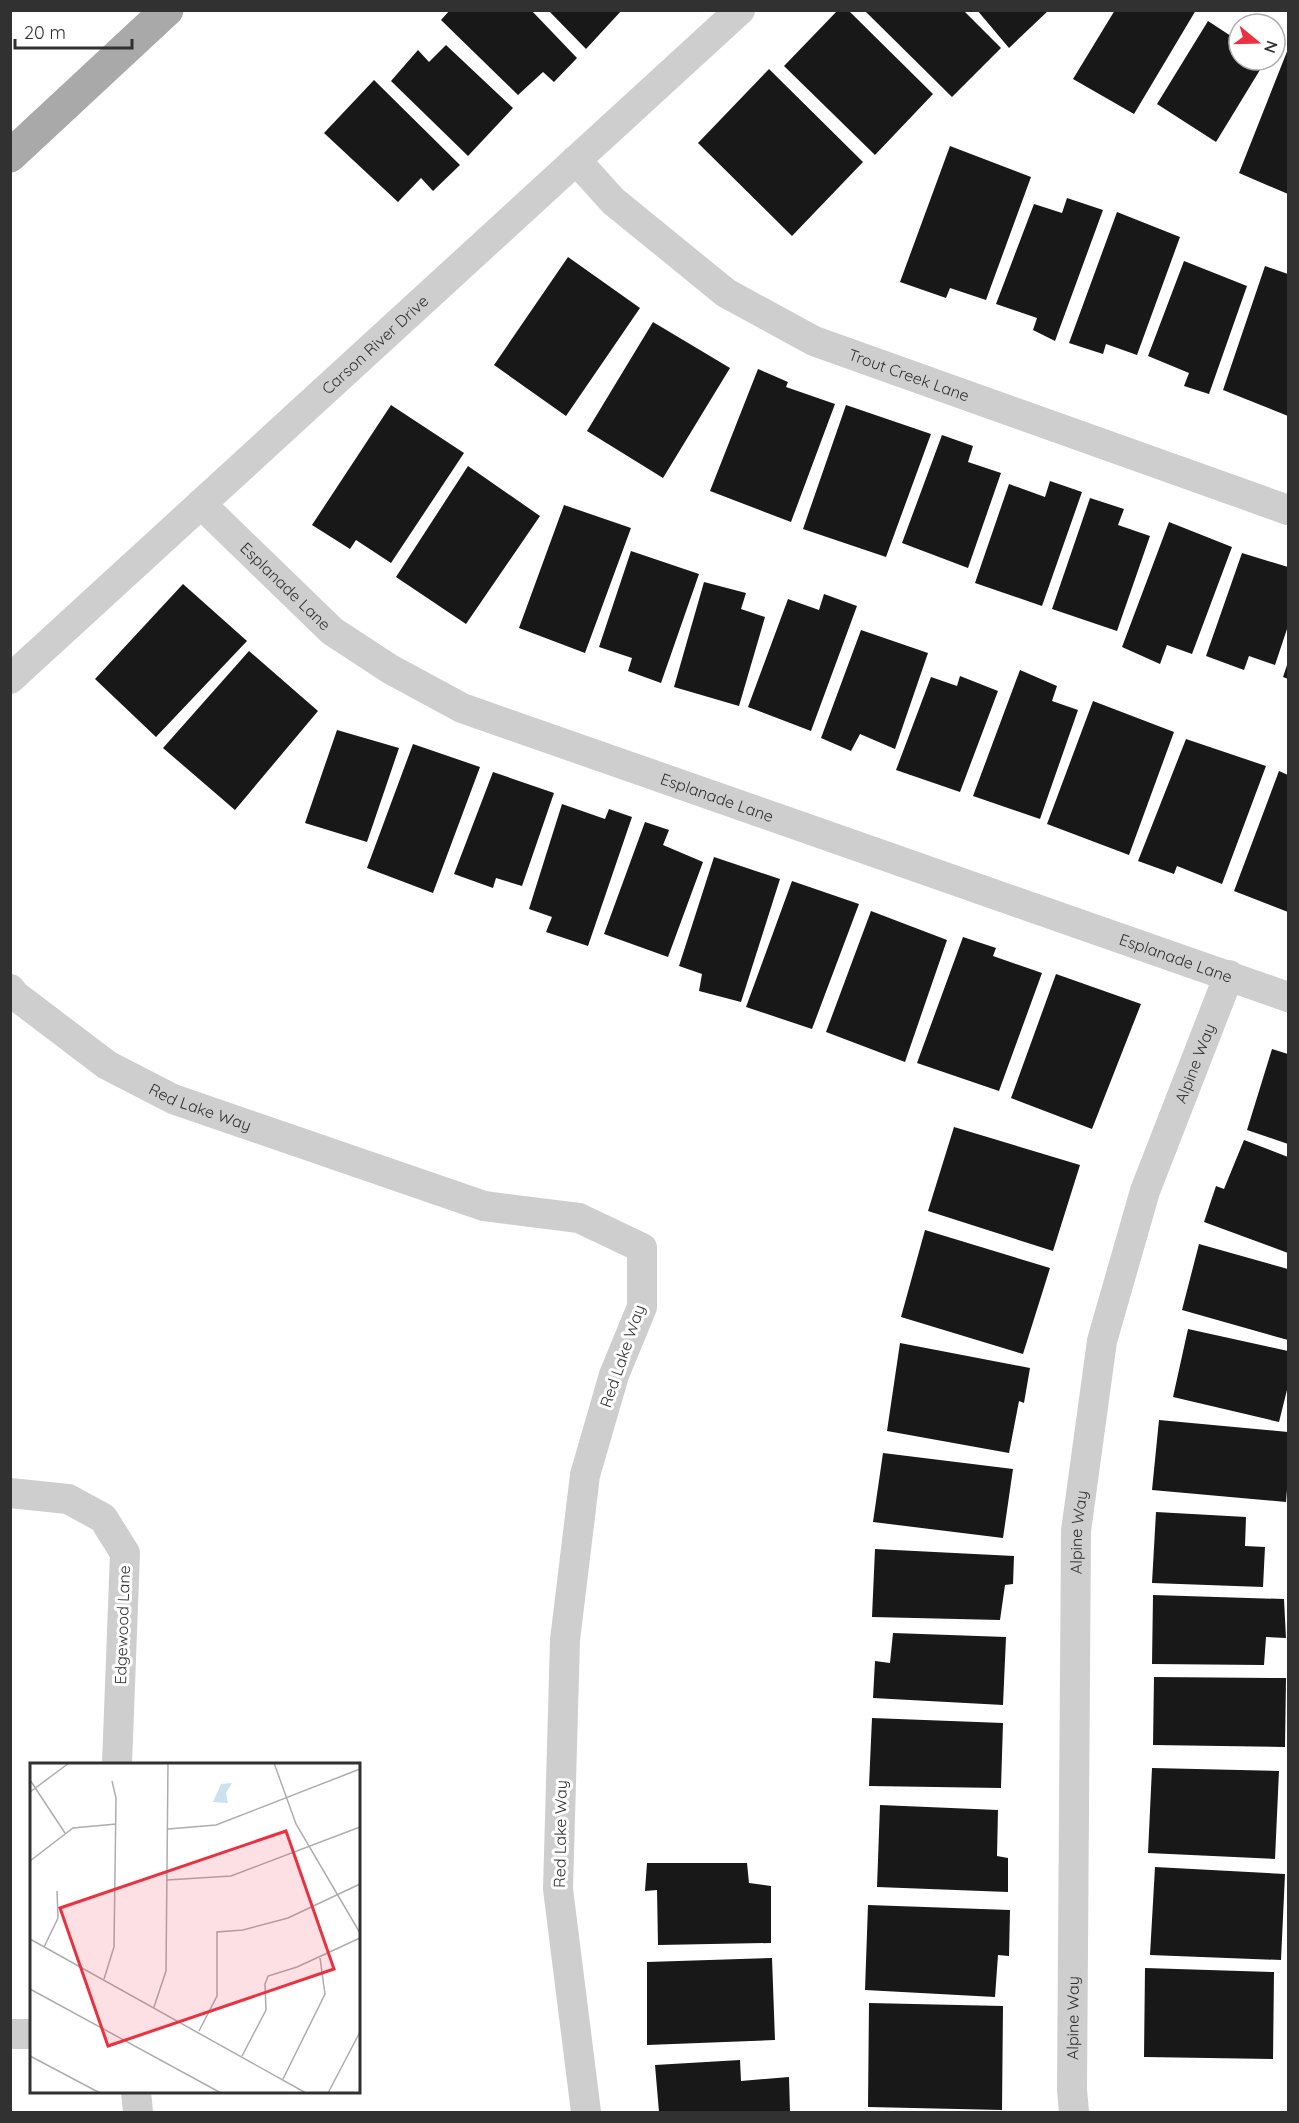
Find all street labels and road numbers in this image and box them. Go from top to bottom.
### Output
street label: Carson River Drive [317,291,433,399]
street label: Trout Creek Lane [846,344,972,406]
street label: Esplanade Lane [236,538,335,634]
street label: Esplanade Lane [658,768,776,826]
street label: Esplanade Lane [1117,929,1235,987]
street label: Alpine Way [1170,1020,1219,1106]
street label: Red Lake Way [146,1078,254,1135]
street label: Red Lake Way [595,1302,649,1410]
street label: Alpine Way [1066,1489,1091,1574]
street label: Edgewood Lane [110,1565,134,1685]
street label: Red Lake Way [549,1780,571,1888]
street label: Alpine Way [1062,1976,1083,2060]

